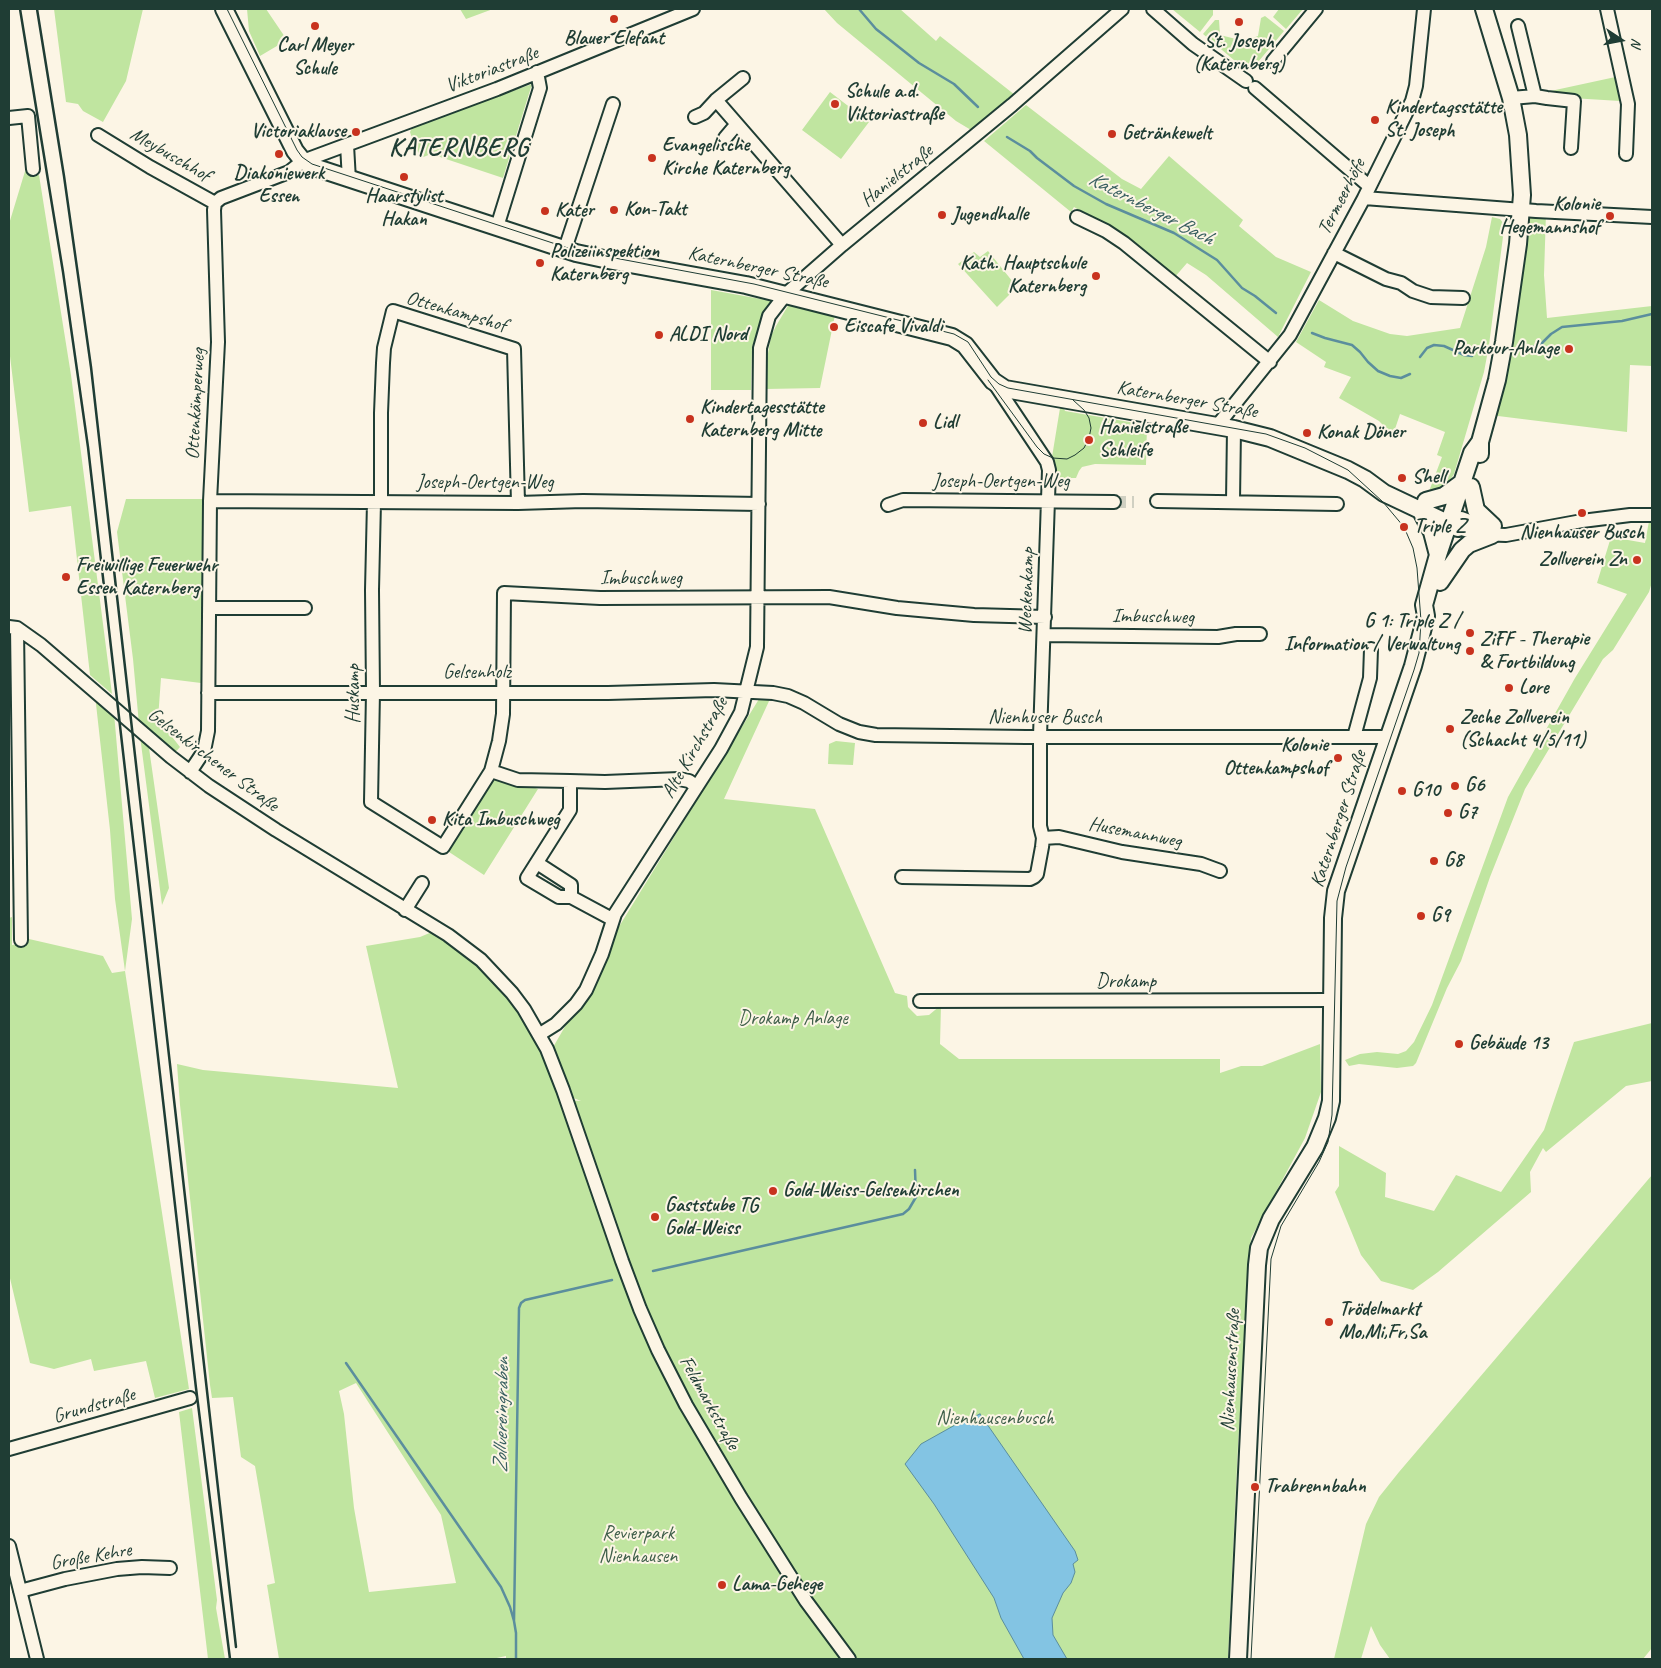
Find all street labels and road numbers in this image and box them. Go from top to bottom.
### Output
street label: Viktoriastraße [442,41,542,99]
street label: Meybuschhof [126,122,214,188]
street label: Hanielstraße [856,139,938,213]
street label: Termeerhöfe [1313,155,1371,239]
street label: Katernberger Straße [686,241,830,295]
street label: Ottenkampshof [403,286,509,338]
street label: Ottenkämperweg [181,348,211,460]
street label: Katernberger Straße [1115,376,1259,424]
street label: Joseph-Oertgen-Weg [932,470,1070,494]
street label: Joseph-Oertgen-Weg [416,471,554,495]
street label: Weckenkamp [1014,547,1040,635]
street label: Imbuschweg [600,567,682,591]
street label: Imbuschweg [1112,604,1194,630]
street label: Gelsenholz [443,661,511,685]
street label: Huskamp [342,664,366,724]
street label: Alte Kirchstraße [657,693,733,803]
street label: Gelsenkirchener Straße [143,703,283,817]
street label: Nienhuser Busch [988,706,1102,730]
street label: Katernberger Straße [1306,748,1372,890]
street label: Husemannweg [1086,812,1184,854]
street label: Drokamp [1096,970,1156,994]
street label: Nienhausenstraße [1216,1308,1246,1432]
street label: Feldmarkstraße [673,1352,745,1454]
street label: Grundstraße [50,1383,138,1429]
street label: Große Kehre [49,1538,133,1576]

